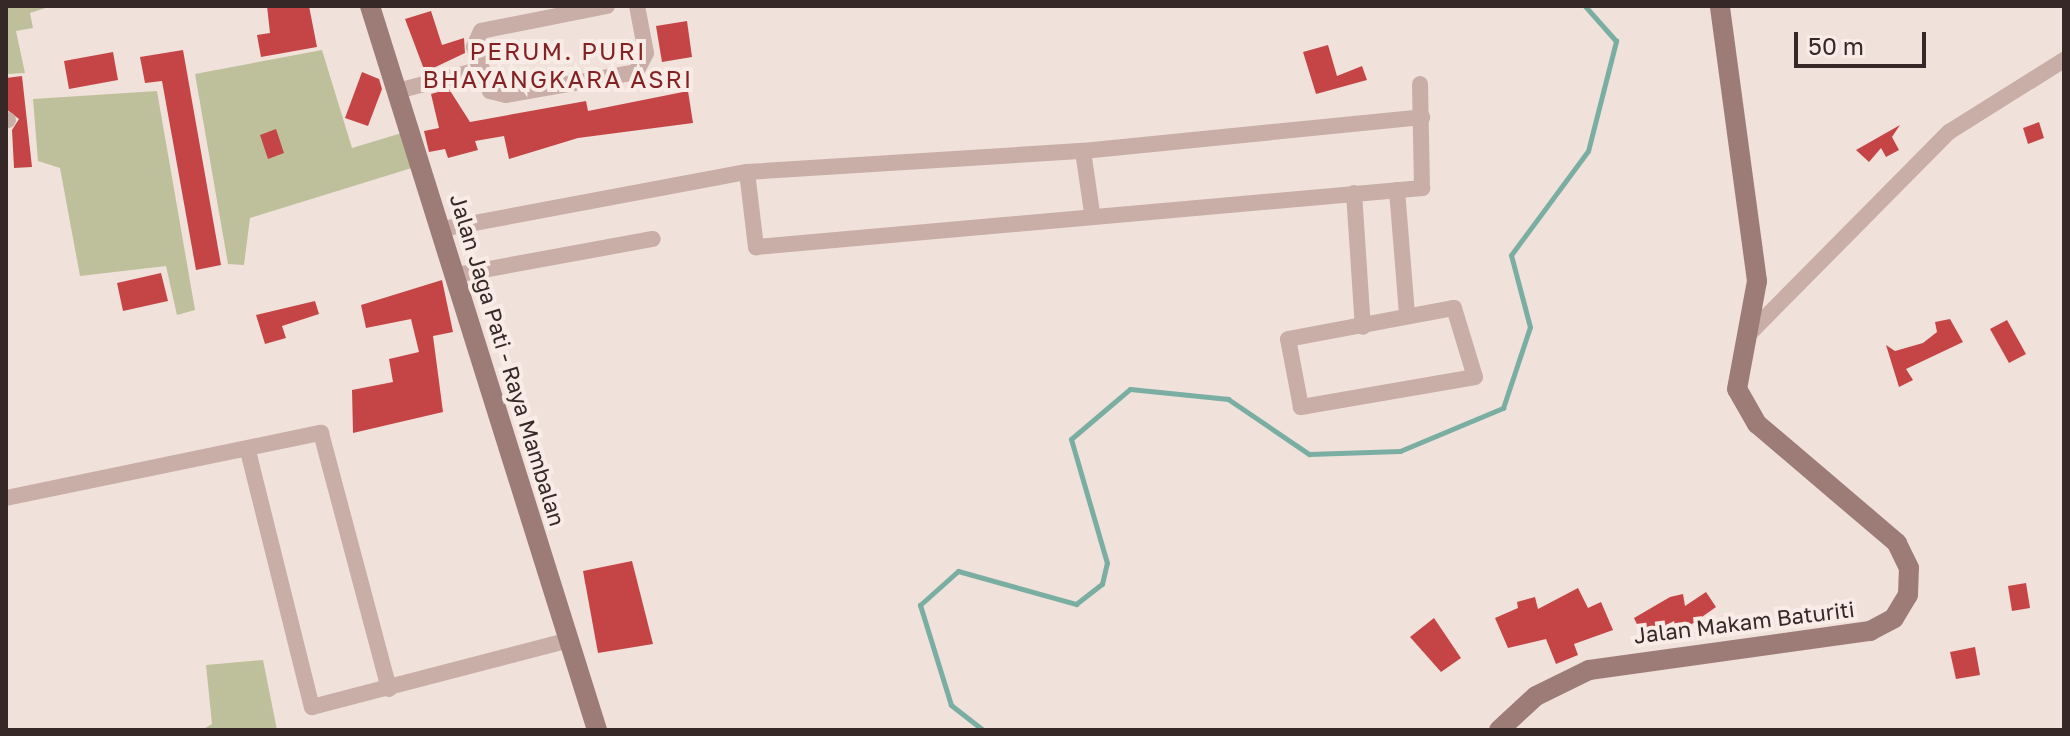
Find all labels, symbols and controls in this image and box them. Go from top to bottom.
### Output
scale bar [1798,16,1930,66]
text: 50 m [1808,31,1864,60]
district label: PERUM. PURI BHAYANGKARA ASRI [423,37,693,93]
street label: Jalan Jaga Pati - Raya Mambalan [445,191,571,529]
street label: Jalan Makam Baturiti [1632,595,1856,649]

